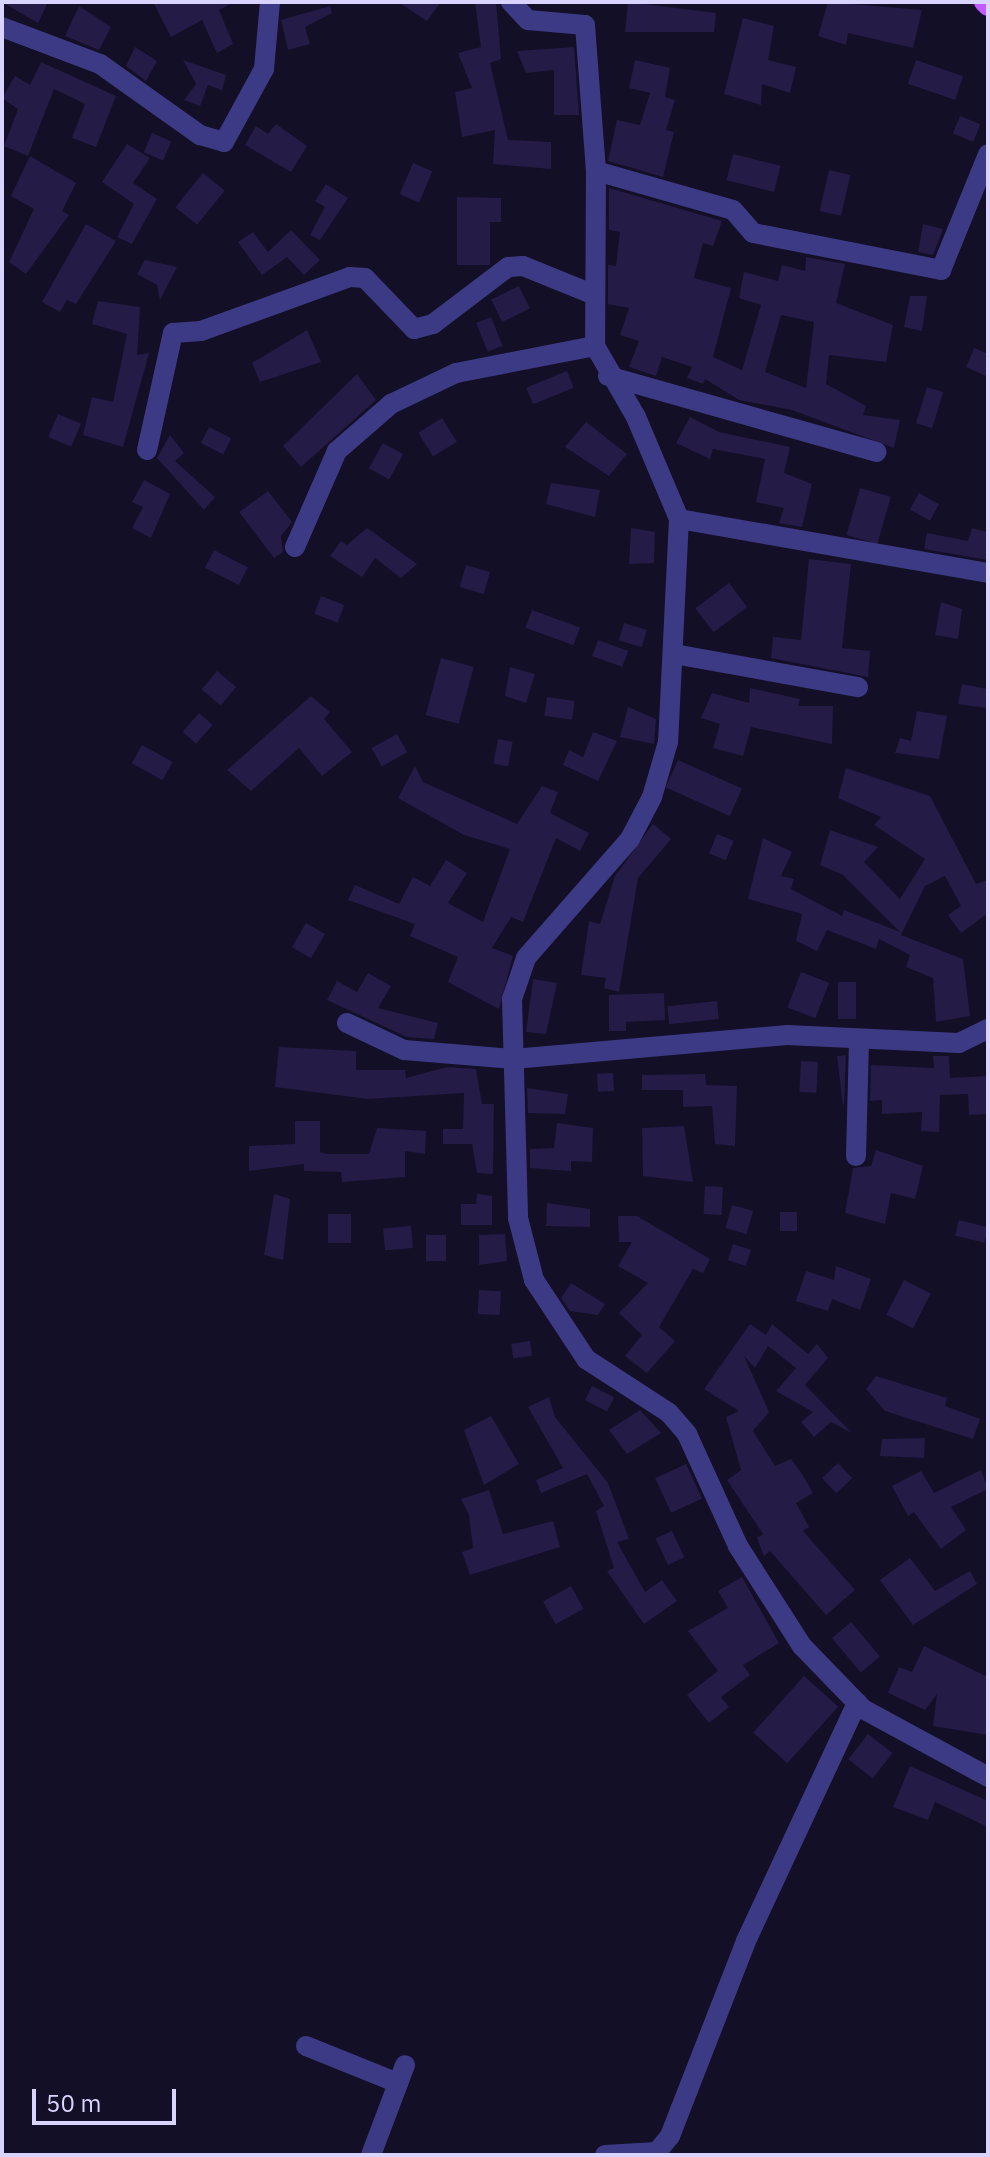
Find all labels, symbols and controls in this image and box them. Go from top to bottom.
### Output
scale bar [36,2073,180,2123]
text: 50 m [46,2087,101,2119]

